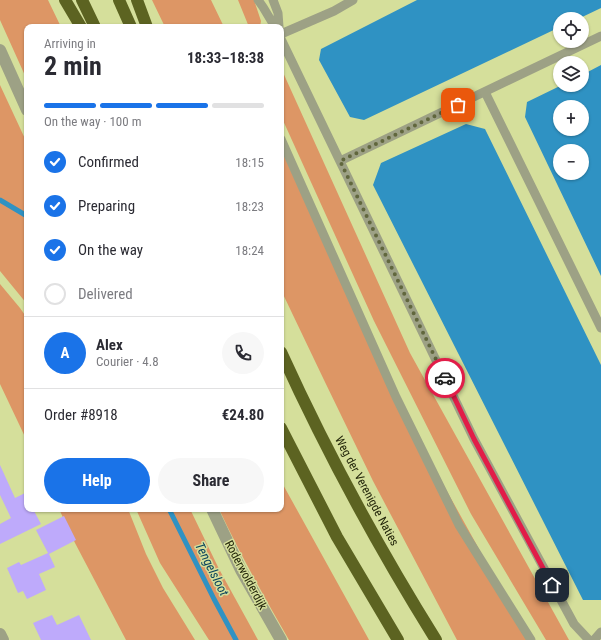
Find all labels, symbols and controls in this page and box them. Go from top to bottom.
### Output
map controls [553,12,589,180]
button: locate [553,12,589,48]
text: Arriving in [44,36,96,51]
text: 18:33–18:38 [187,49,264,67]
text: 2 min [44,51,102,81]
button: layers [553,56,589,92]
pin [441,88,475,122]
icon: bag [447,94,469,116]
button: + [553,100,589,136]
text: On the way · 100 m [44,114,141,129]
button: − [553,144,589,180]
icon: check [44,151,66,173]
text: Confirmed [78,153,139,171]
text: 18:15 [235,155,264,170]
icon: check [44,195,66,217]
text: Preparing [78,197,135,215]
text: 18:23 [235,199,264,214]
icon: check [44,239,66,261]
text: On the way [78,241,143,259]
text: 18:24 [235,243,264,258]
text: Delivered [78,285,133,303]
button: phone [222,332,264,374]
text: Alex [96,336,123,354]
text: A [61,344,69,362]
text: Courier · 4.8 [96,354,159,369]
courier [425,358,465,398]
icon: car [434,367,456,389]
text: Order #8918 [44,406,118,424]
text: €24.80 [222,406,264,424]
street label: Weg der Verenigde Naties [332,434,402,548]
button: Help [44,458,150,504]
button: Share [158,458,264,504]
street label: Roderwolderdijk [222,538,270,612]
water label: Tengelsloot [192,540,232,598]
pin [535,568,569,602]
icon: home [541,574,563,596]

